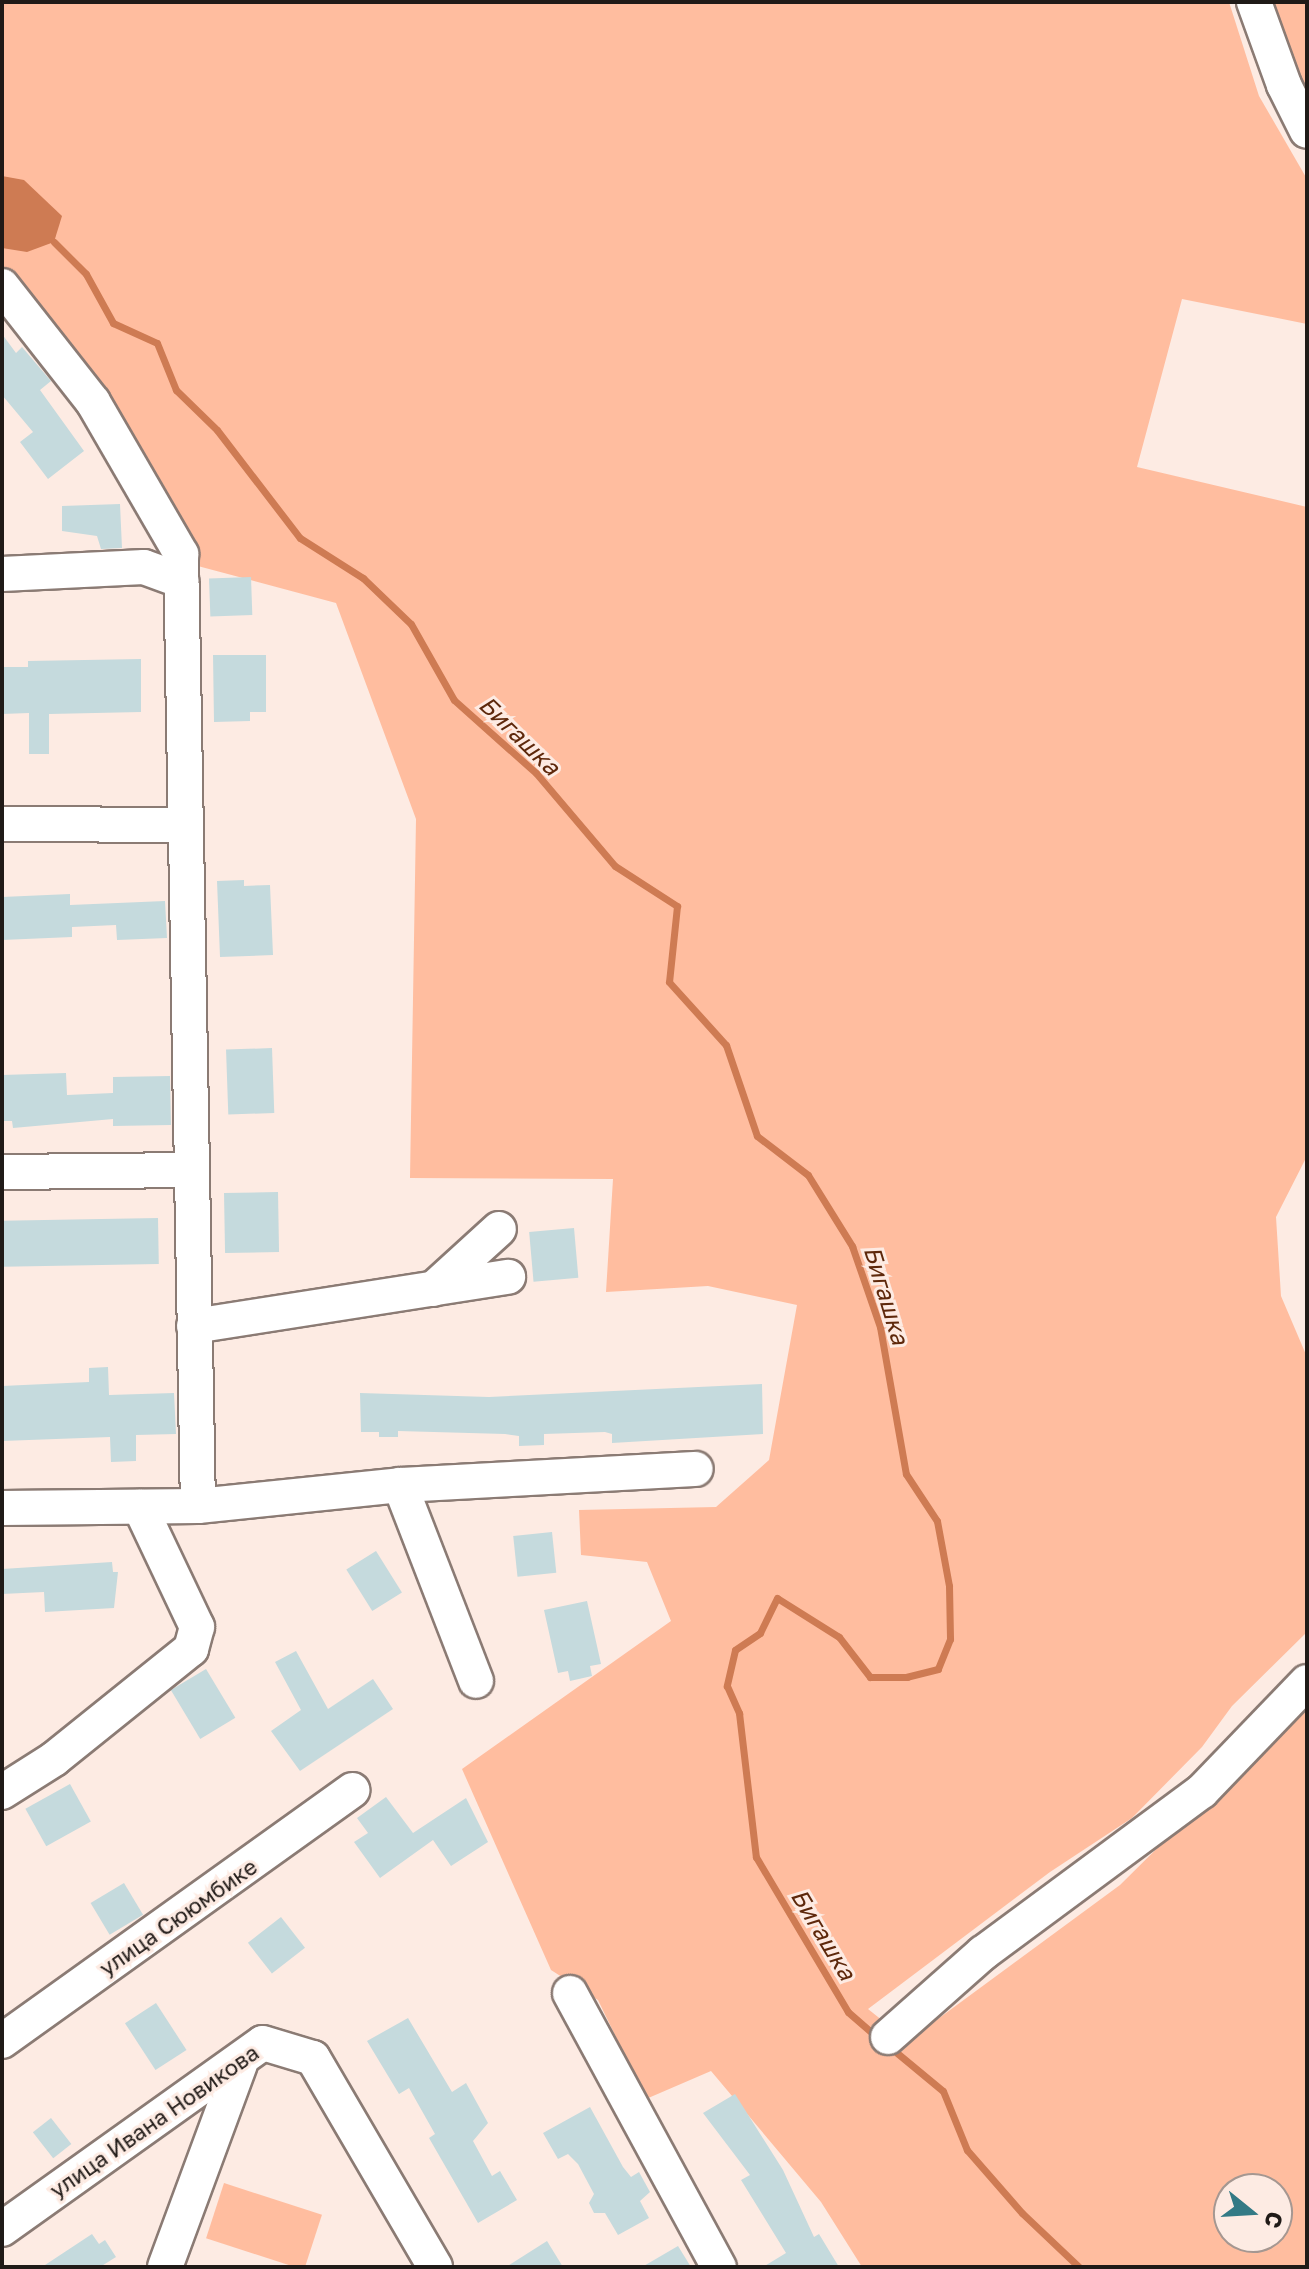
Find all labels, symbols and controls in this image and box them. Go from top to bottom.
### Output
water label: Бигашка [474,689,566,781]
water label: Бигашка [858,1242,916,1348]
street label: улица Сююмбике [94,1853,262,1981]
water label: Бигашка [786,1883,862,1985]
street label: улица Ивана Новикова [44,2039,264,2203]
north arrow [1213,2173,1293,2253]
text: С [1259,2208,1290,2232]

